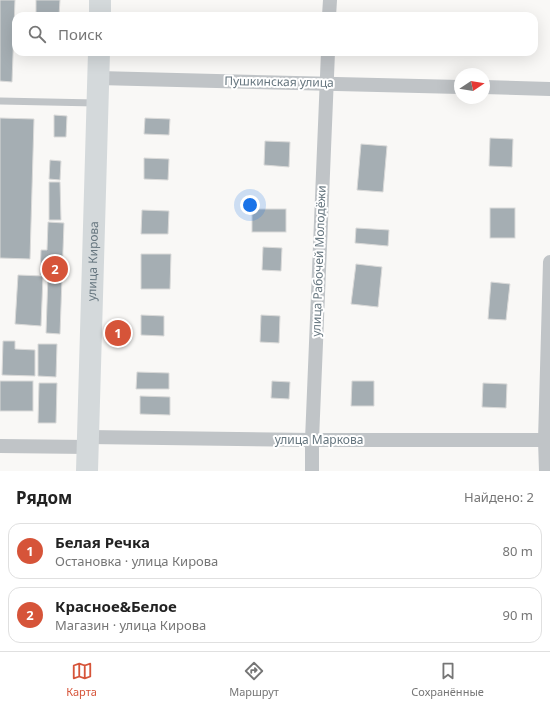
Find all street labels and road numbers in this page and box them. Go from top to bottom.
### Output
street label: Пушкинская улица [224,72,334,91]
street label: улица Рабочей Молодёжи [307,185,330,337]
street label: улица Кирова [83,221,102,301]
street label: улица Маркова [275,431,363,448]

